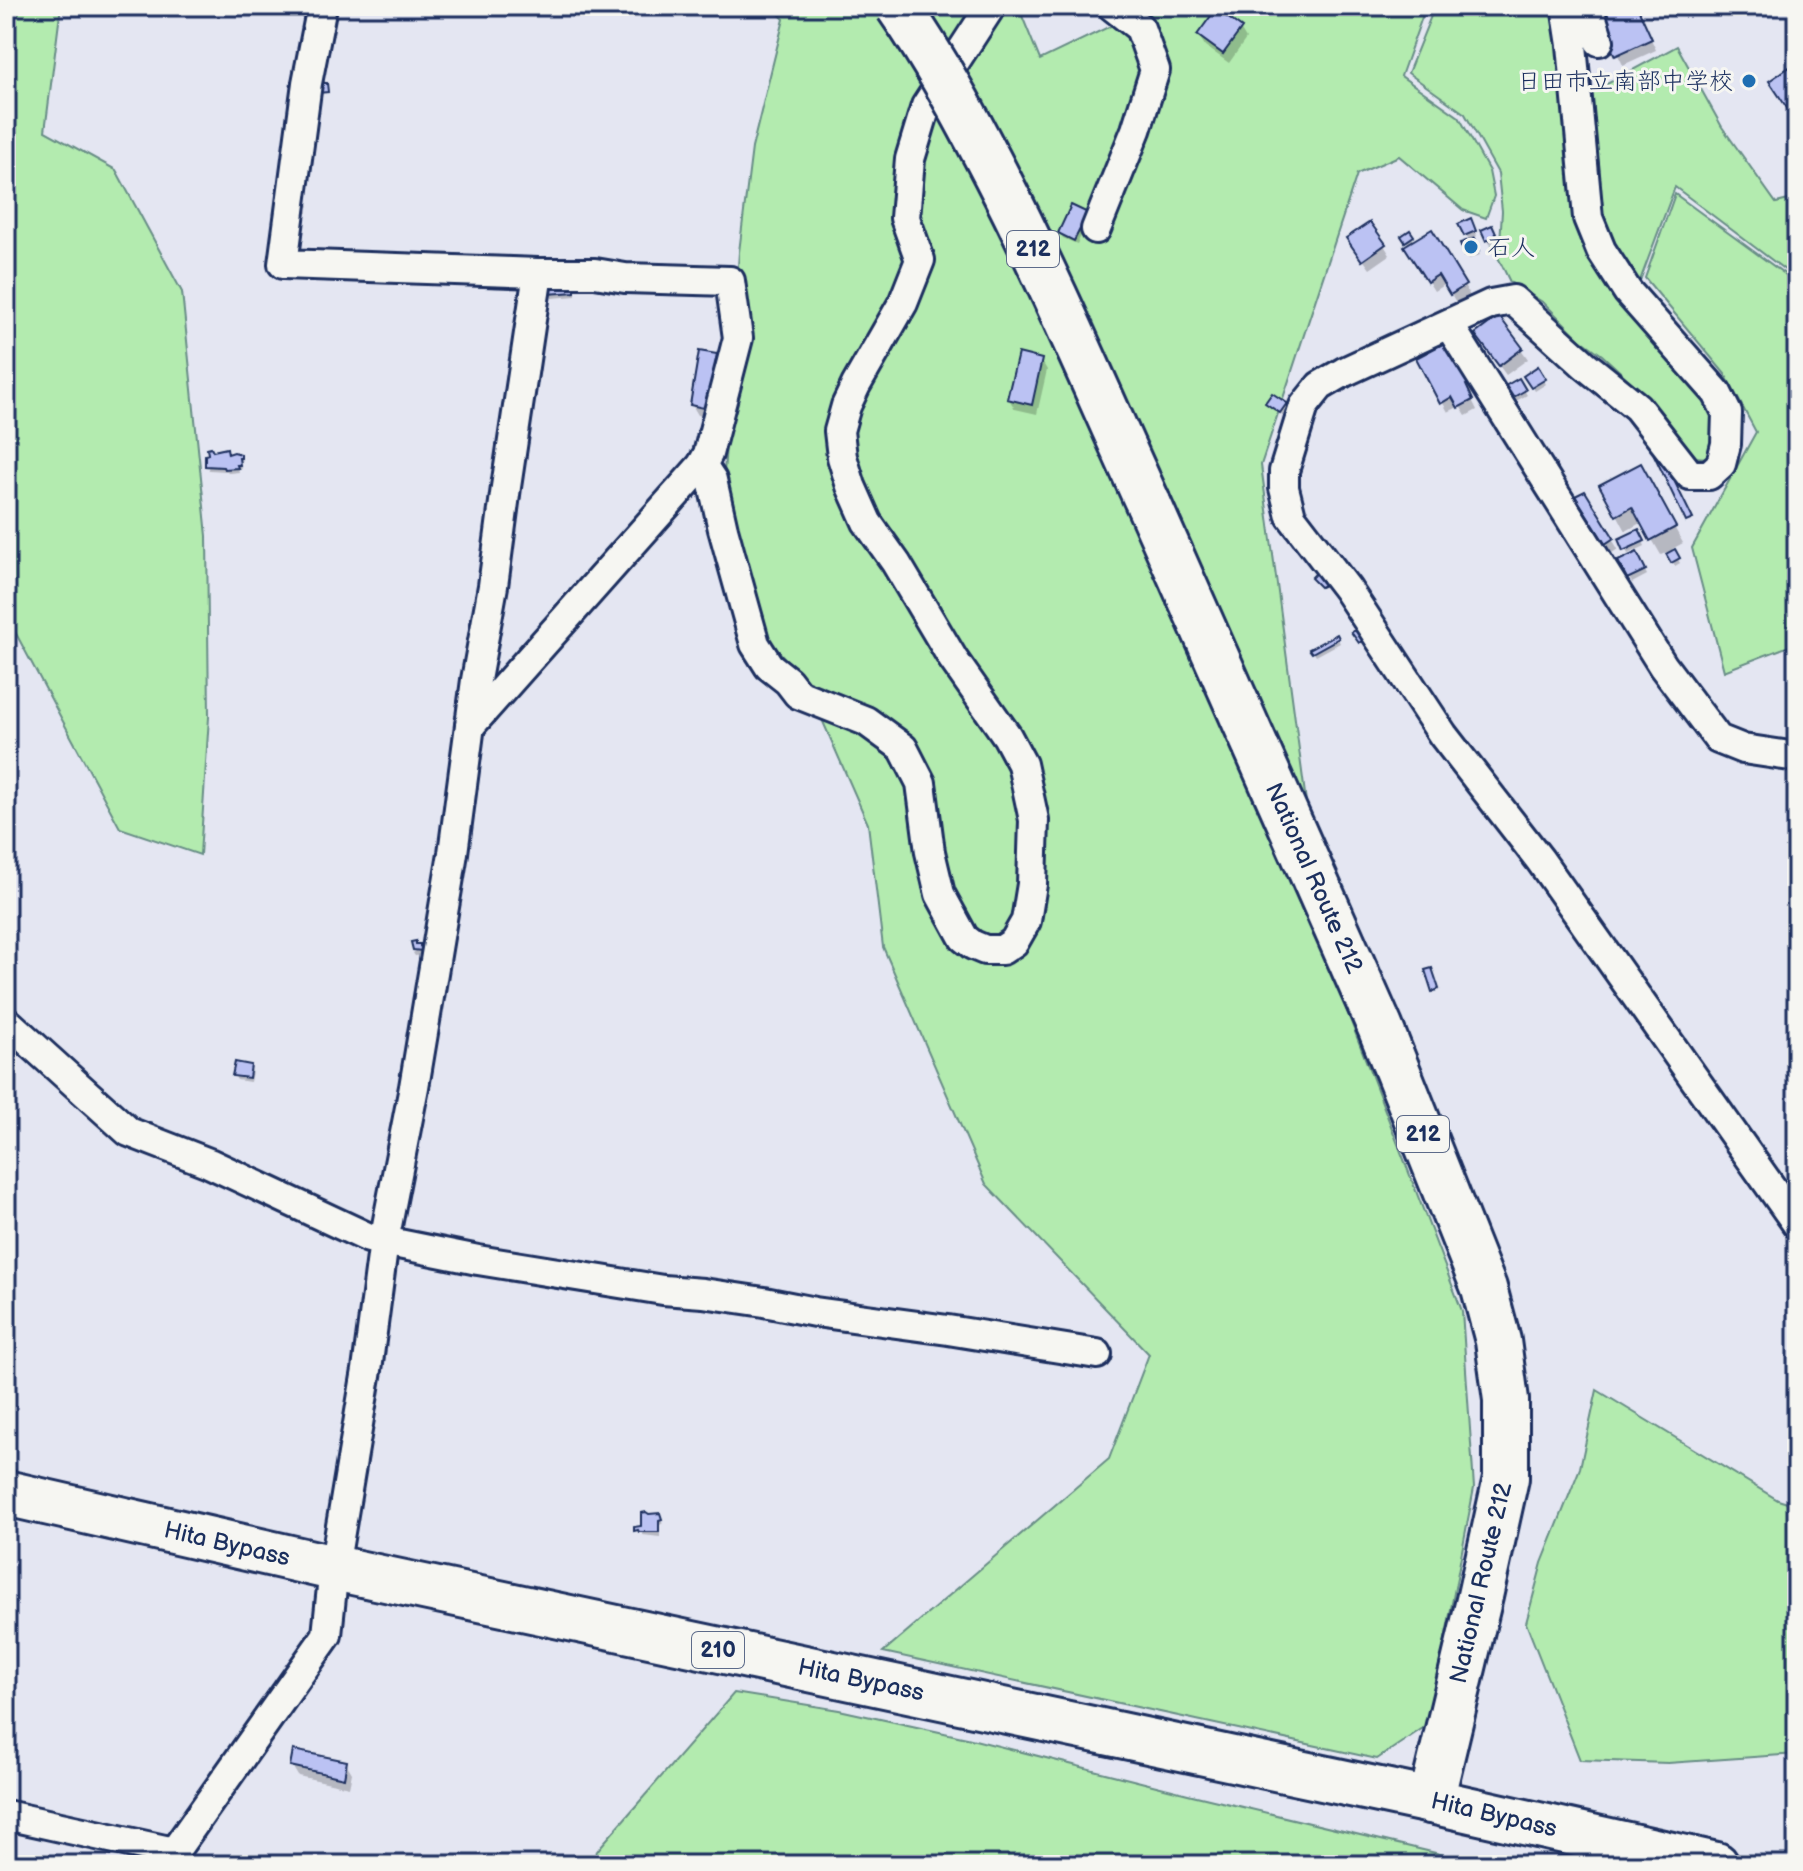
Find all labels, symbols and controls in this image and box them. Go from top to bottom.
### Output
place label: 日田市立南部中学校 [1517,67,1733,96]
marker: 日田市立南部中学校 [1740,72,1758,90]
road number: 212 [1007,231,1059,267]
place label: 石人 [1487,233,1535,262]
marker: 石人 [1462,238,1480,256]
street label: National Route 212 [1259,778,1369,978]
road number: 212 [1397,1116,1449,1152]
street label: National Route 212 [1444,1480,1518,1686]
street label: Hita Bypass [161,1515,293,1573]
road number: 210 [692,1632,744,1668]
street label: Hita Bypass [795,1652,927,1708]
street label: Hita Bypass [1428,1786,1560,1844]

